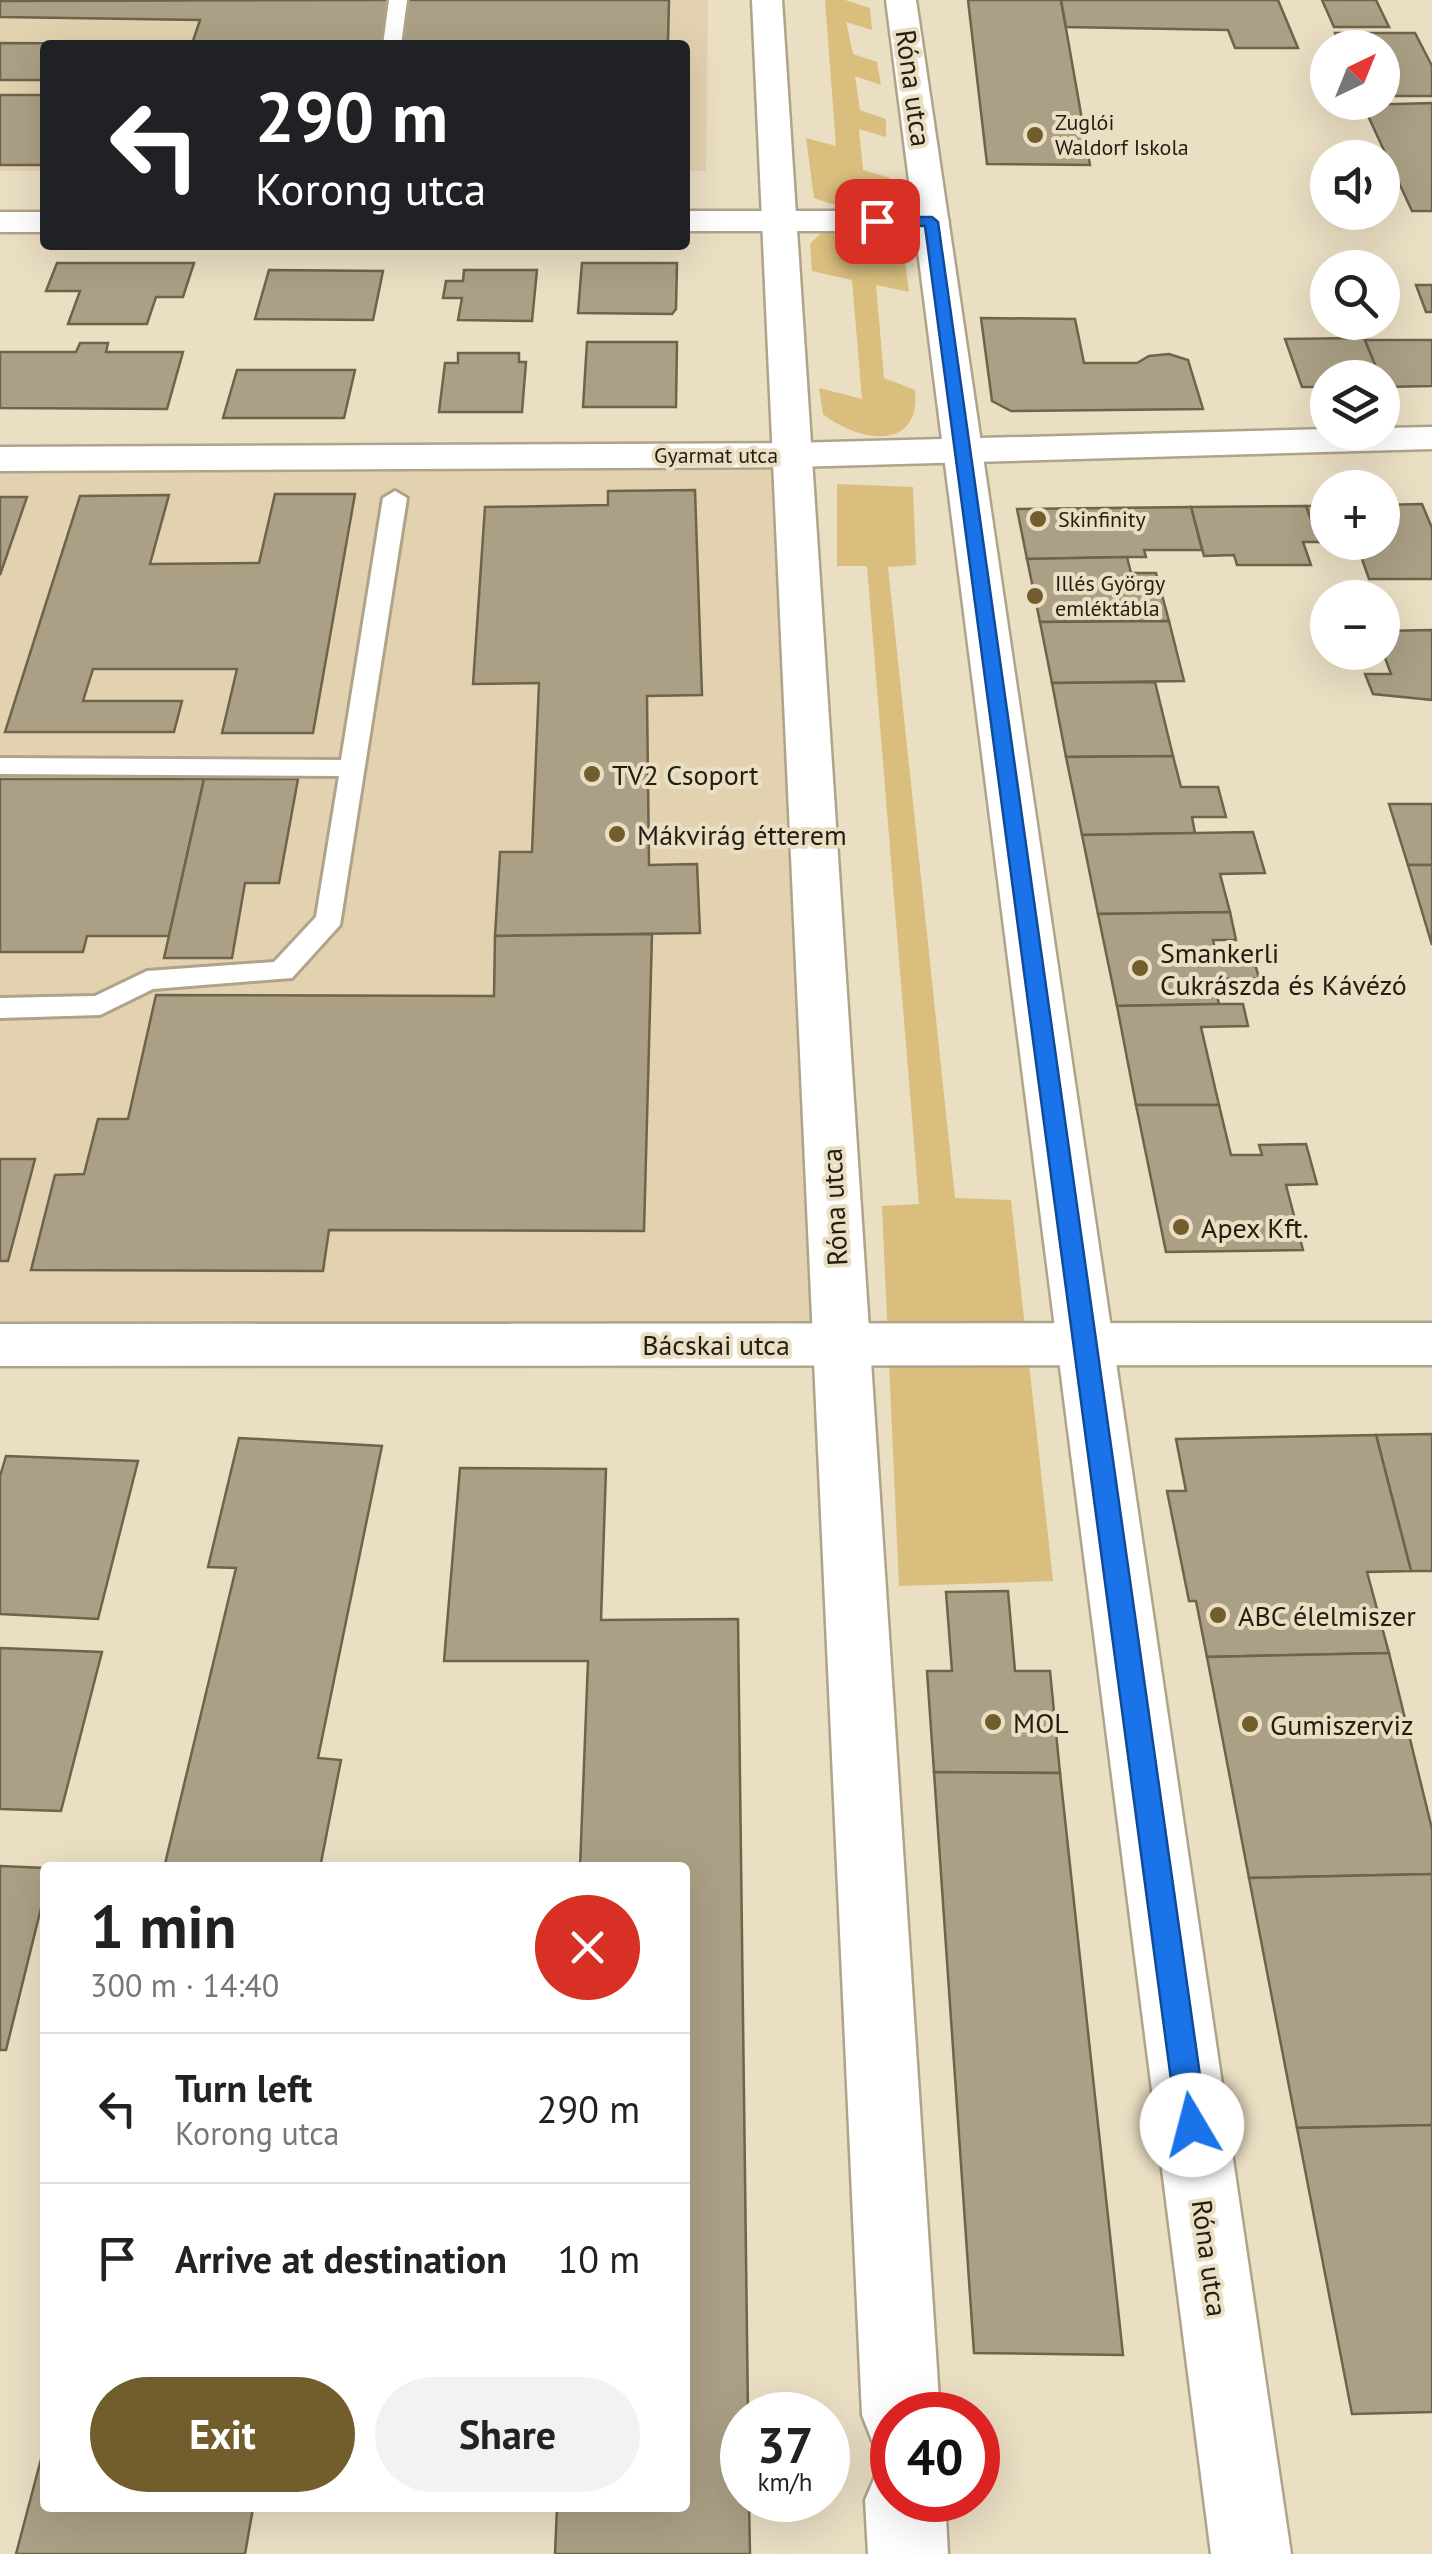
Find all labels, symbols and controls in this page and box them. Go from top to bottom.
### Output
street label: Róna utca [887,27,941,149]
north arrow [1310,30,1400,120]
map controls [1310,30,1400,670]
text: 290 m [255,71,448,161]
icon: left [90,80,220,210]
place label: Zuglói Waldorf Iskola [1055,108,1189,161]
marker: Zuglói Waldorf Iskola [1024,124,1046,146]
button: sound [1310,140,1400,230]
text: Korong utca [255,159,486,217]
pin [835,179,920,264]
icon: arrive [850,194,905,249]
button: search [1310,250,1400,340]
button: layers [1310,360,1400,450]
street label: Gyarmat utca [654,441,778,469]
button: + [1310,470,1400,560]
place label: Skinfinity [1058,505,1146,533]
marker: Skinfinity [1027,508,1049,530]
place label: Illés György emléktábla [1055,569,1166,622]
button: − [1310,580,1400,670]
marker: Illés György emléktábla [1024,585,1046,607]
place label: TV2 Csoport [612,756,759,793]
marker: TV2 Csoport [581,763,603,785]
place label: Mákvirág étterem [637,816,847,853]
marker: Mákvirág étterem [606,823,628,845]
place label: Smankerli Cukrászda és Kávézó [1160,934,1407,1003]
marker: Smankerli Cukrászda és Kávézó [1129,957,1151,979]
street label: Róna utca [812,1147,856,1267]
place label: Apex Kft. [1201,1209,1309,1246]
marker: Apex Kft. [1170,1216,1192,1238]
street label: Bácskai utca [642,1326,790,1363]
place label: ABC élelmiszer [1238,1597,1416,1634]
marker: ABC élelmiszer [1207,1604,1229,1626]
place label: MOL [1013,1704,1069,1741]
place label: Gumiszerviz [1270,1706,1414,1743]
marker: MOL [982,1711,1004,1733]
marker: Gumiszerviz [1239,1713,1261,1735]
text: 1 min [90,1887,236,1965]
button: close [535,1895,640,2000]
text: 300 m · 14:40 [90,1964,279,2006]
text: Turn left [175,2063,312,2112]
position arrow [1140,2073,1244,2177]
icon: left [90,2081,145,2136]
text: 290 m [537,2084,640,2133]
text: Korong utca [175,2112,339,2154]
street label: Róna utca [1183,2197,1237,2319]
icon: arrive [90,2231,145,2286]
text: Arrive at destination [175,2234,507,2283]
text: 10 m [558,2234,640,2283]
button: Exit [90,2377,355,2492]
button: Share [375,2377,640,2492]
speed limit sign: 40 [870,2392,1000,2522]
text: 37 [757,2412,813,2477]
text: km/h [758,2466,812,2498]

